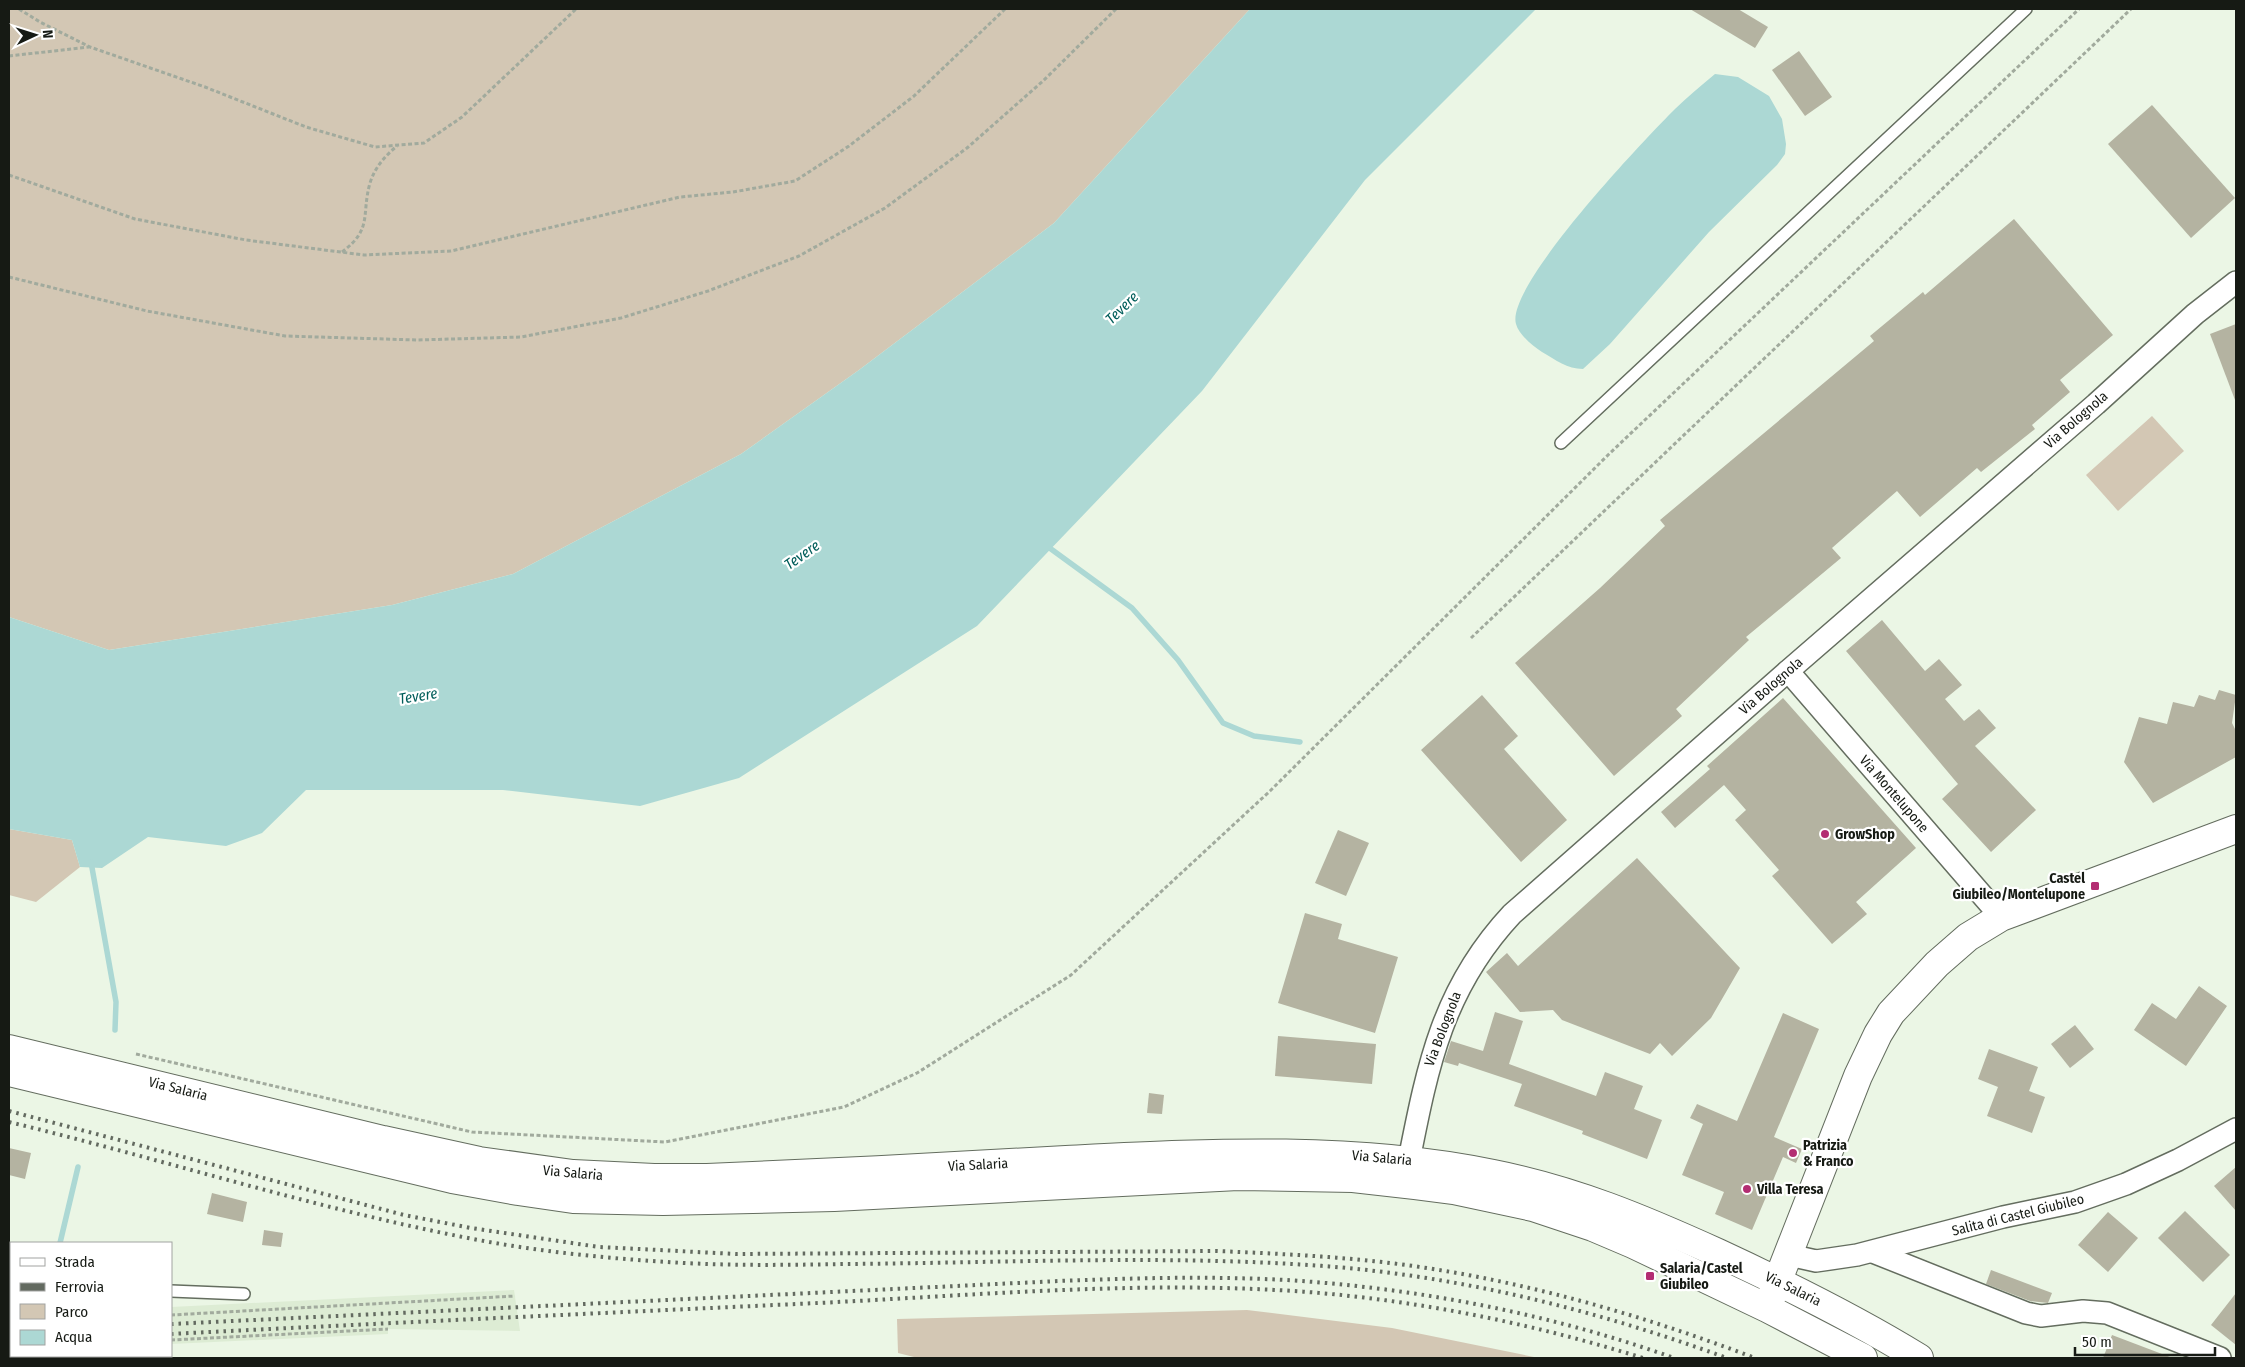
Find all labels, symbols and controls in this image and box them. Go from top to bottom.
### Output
north arrow [10,10,60,60]
text: N [39,29,56,39]
water label: Tevere [1102,288,1142,328]
street label: Via Bolognola [2041,388,2111,452]
water label: Tevere [781,537,823,573]
street label: Via Bolognola [1736,654,1806,718]
water label: Tevere [397,684,439,708]
street label: Via Montelupone [1856,752,1932,836]
place label: GrowShop [1835,826,1895,843]
marker: GrowShop [1819,828,1831,840]
place label: Castel Giubileo/Montelupone [1952,870,2085,903]
marker: Castel Giubileo/Montelupone [2089,880,2101,892]
street label: Via Bolognola [1421,989,1465,1069]
street label: Via Salaria [147,1073,209,1105]
place label: Patrizia & Franco [1803,1137,1854,1170]
street label: Via Salaria [1351,1147,1413,1169]
marker: Patrizia & Franco [1787,1147,1799,1159]
street label: Via Salaria [947,1155,1009,1175]
street label: Via Salaria [542,1162,604,1184]
place label: Villa Teresa [1756,1181,1823,1198]
marker: Villa Teresa [1741,1183,1753,1195]
street label: Salita di Castel Giubileo [1950,1190,2086,1240]
legend [10,1242,172,1357]
text: Strada [55,1253,95,1271]
place label: Salaria/Castel Giubileo [1660,1260,1743,1293]
street label: Via Salaria [1762,1268,1824,1310]
marker: Salaria/Castel Giubileo [1644,1270,1656,1282]
text: Ferrovia [55,1278,104,1296]
text: Parco [55,1303,88,1321]
scale bar [2075,1324,2215,1356]
text: Acqua [55,1328,92,1346]
text: 50 m [2082,1333,2112,1351]

